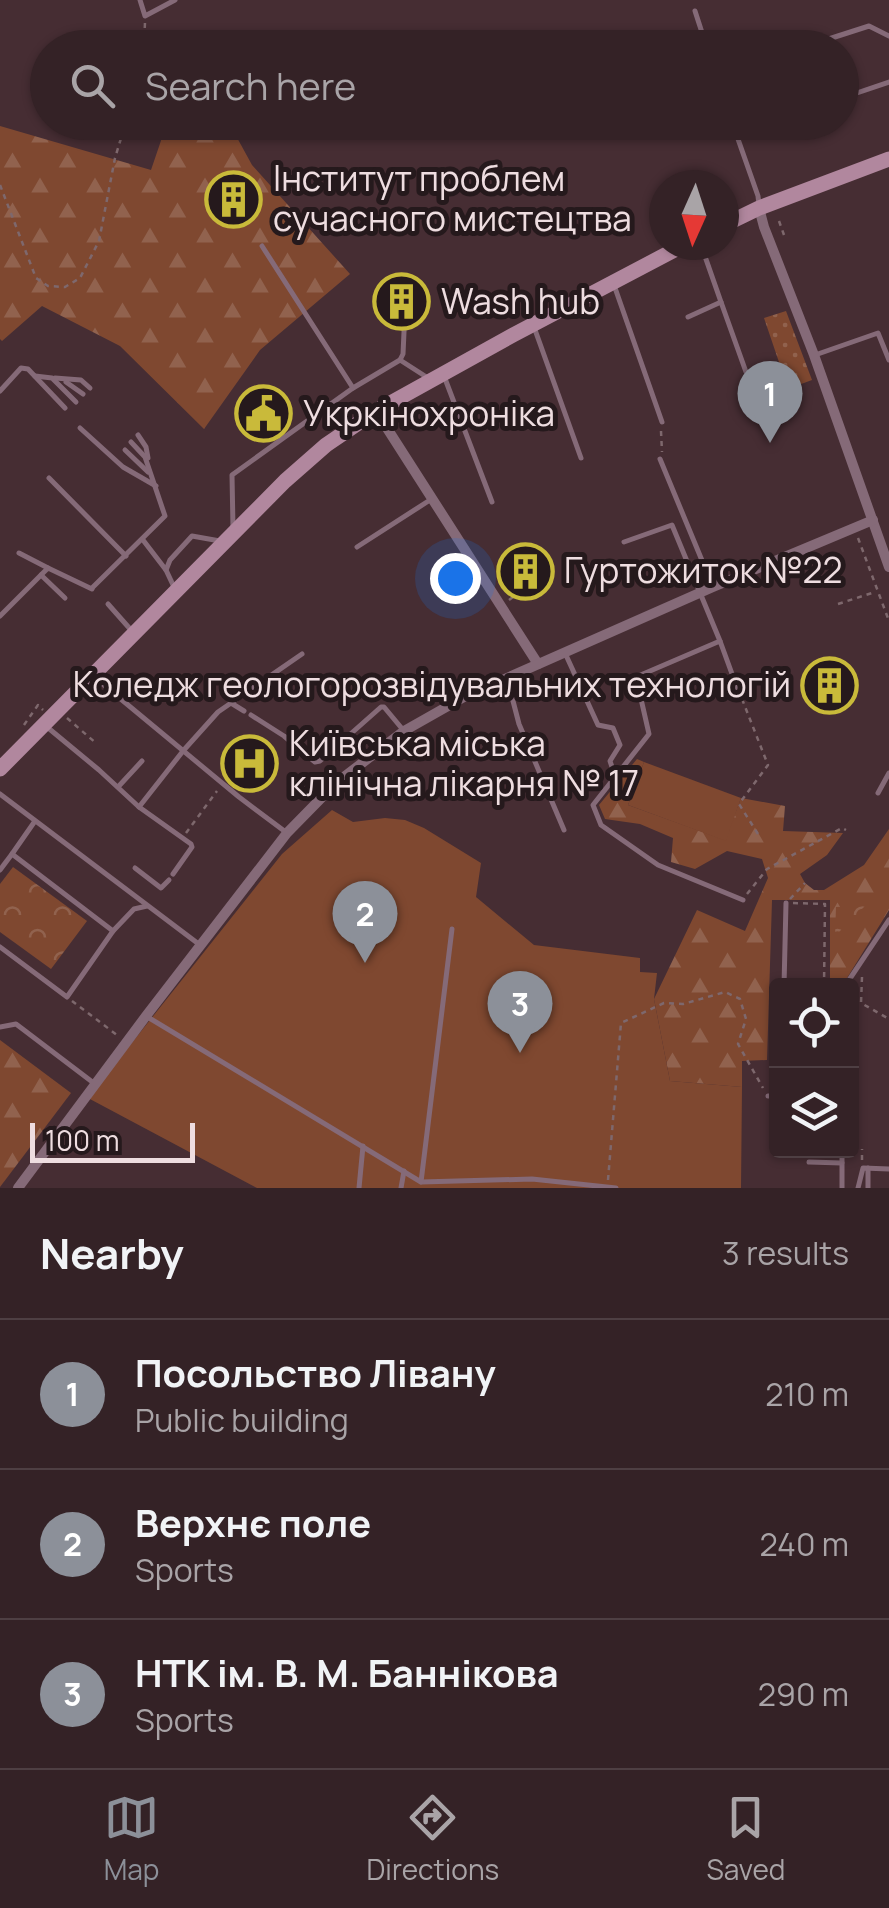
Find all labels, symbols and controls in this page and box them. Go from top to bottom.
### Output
search box [30,30,859,140]
icon: search [65,58,120,113]
text: Search here [145,59,356,111]
place label: Інститут проблем сучасного мистецтва [273,154,632,242]
building icon: Інститут проблем сучасного мистецтва [204,169,264,229]
north arrow [649,170,739,260]
building icon: Wash hub [372,272,432,332]
place label: Wash hub [441,277,600,325]
pin: 1 [738,360,802,443]
public building icon: Укркінохроніка [234,384,294,444]
place label: Укркінохроніка [303,389,555,437]
building icon: Гуртожиток №22 [495,541,555,601]
place label: Гуртожиток №22 [564,546,842,594]
your location [430,553,481,604]
building icon: Коледж геологорозвідувальних технологій [800,655,860,715]
place label: Коледж геологорозвідувальних технологій [73,660,791,708]
place label: Київська міська клінічна лікарня № 17 [289,719,639,807]
hospital icon: Київська міська клінічна лікарня № 17 [220,734,280,794]
pin: 2 [332,880,398,963]
pin: 3 [488,970,552,1053]
map controls [769,978,859,1158]
button: locate [769,978,859,1068]
button: layers [769,1068,859,1158]
scale bar [30,1118,195,1162]
text: 100 m [45,1121,119,1159]
text: Nearby [40,1224,184,1282]
text: 3 results [722,1231,849,1275]
text: Посольство Лівану [135,1346,496,1398]
text: 1 [65,1372,80,1416]
text: 210 m [765,1372,849,1416]
text: Public building [135,1398,349,1442]
text: Верхнє поле [135,1496,371,1548]
text: 2 [63,1522,82,1566]
text: 240 m [759,1522,849,1566]
text: Sports [135,1548,234,1592]
text: НТК ім. В. М. Баннікова [135,1646,559,1698]
text: 3 [63,1672,82,1716]
text: 290 m [758,1672,849,1716]
text: Sports [135,1698,234,1742]
tab: Map [104,1790,159,1888]
tab: Directions [367,1790,499,1888]
tab: Saved [706,1790,785,1888]

